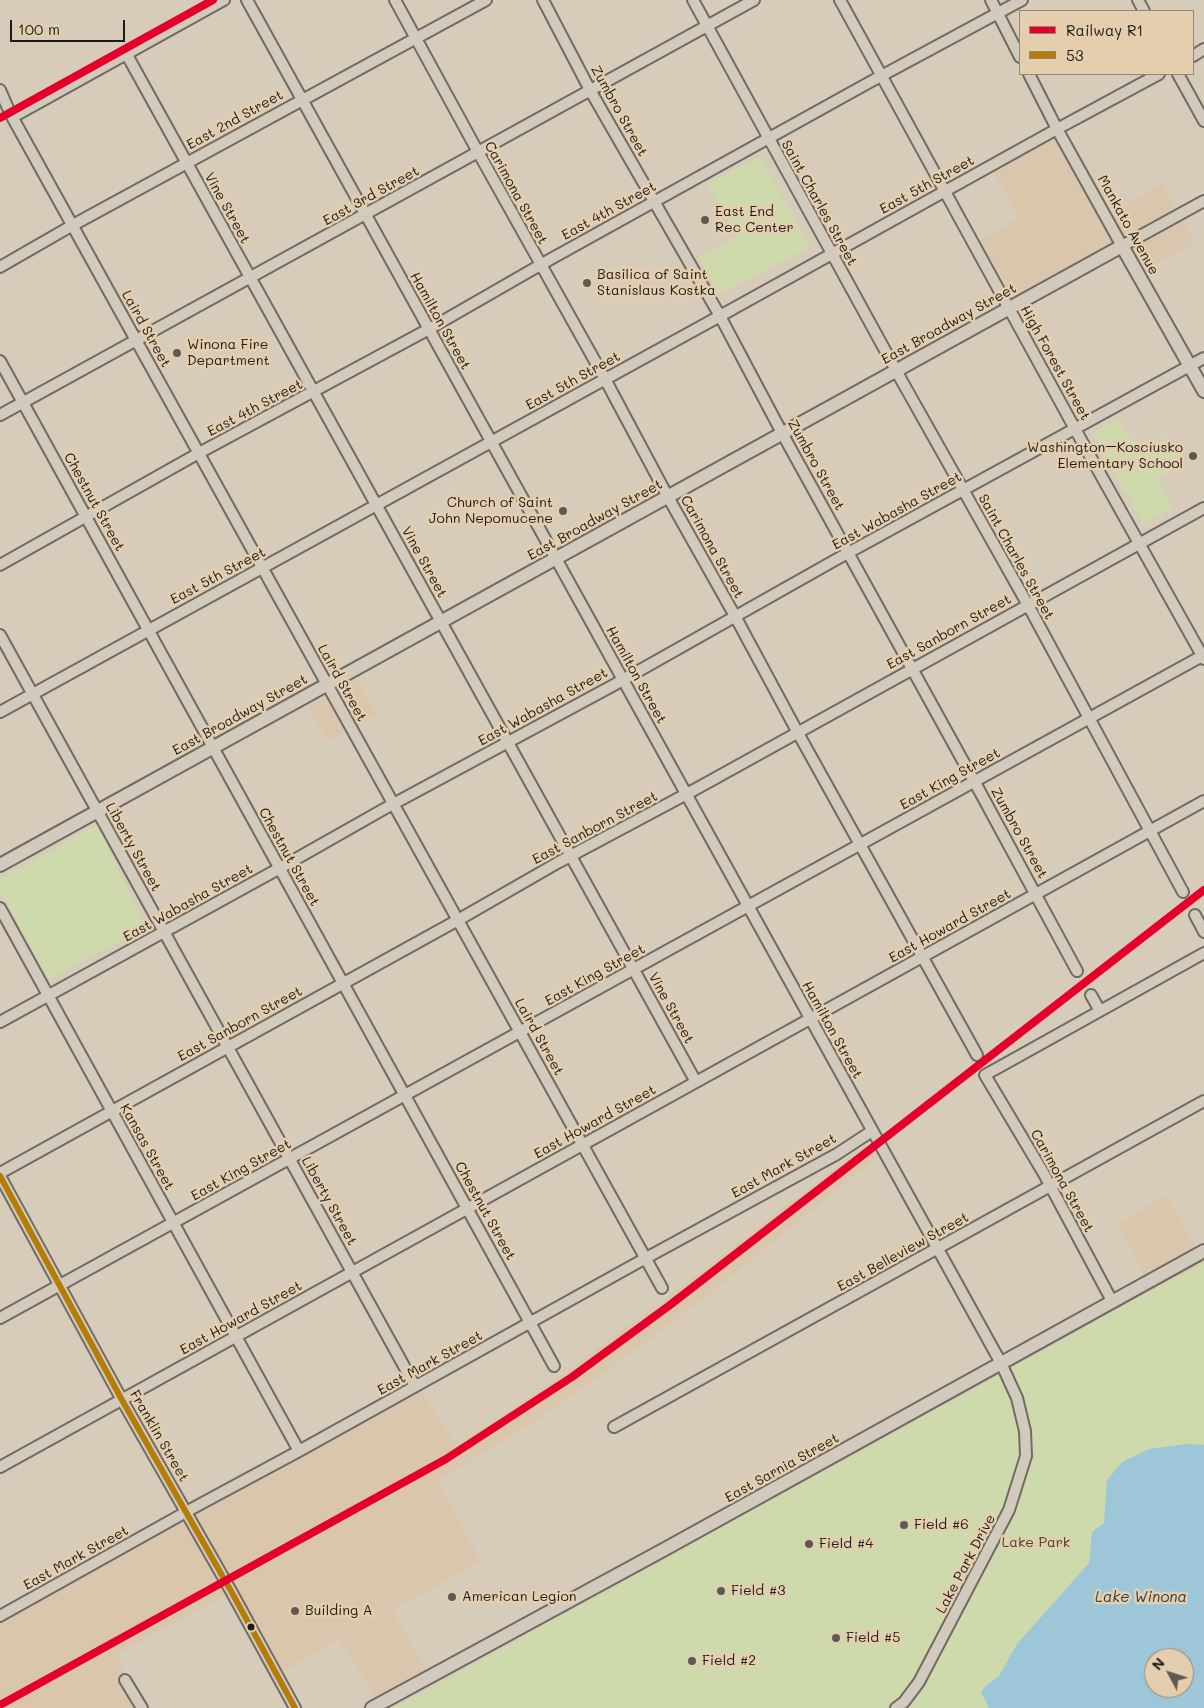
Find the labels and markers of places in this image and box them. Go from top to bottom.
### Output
place label: East End Rec Center [715,204,794,236]
marker: East End Rec Center [699,214,711,226]
place label: Basilica of Saint Stanislaus Kostka [597,267,716,300]
marker: Basilica of Saint Stanislaus Kostka [581,277,593,289]
place label: Winona Fire Department [187,337,270,370]
marker: Winona Fire Department [171,347,183,359]
place label: Washington–Kosciusko Elementary School [1027,440,1183,472]
marker: Washington–Kosciusko Elementary School [1187,450,1199,462]
place label: Church of Saint John Nepomucene [429,495,553,528]
marker: Church of Saint John Nepomucene [557,505,569,517]
place label: Field #6 [914,1517,969,1533]
marker: Field #6 [898,1519,910,1531]
place label: Field #4 [819,1536,873,1552]
marker: Field #4 [803,1538,815,1550]
place label: Field #3 [731,1583,785,1599]
marker: Field #3 [715,1585,727,1597]
place label: American Legion [462,1589,577,1605]
marker: American Legion [446,1591,458,1603]
place label: Building A [305,1603,372,1619]
marker: Building A [289,1605,301,1617]
unlabelled marker [246,1622,256,1632]
place label: Field #5 [846,1630,900,1646]
marker: Field #5 [830,1632,842,1644]
place label: Field #2 [702,1653,756,1669]
marker: Field #2 [686,1655,698,1667]

